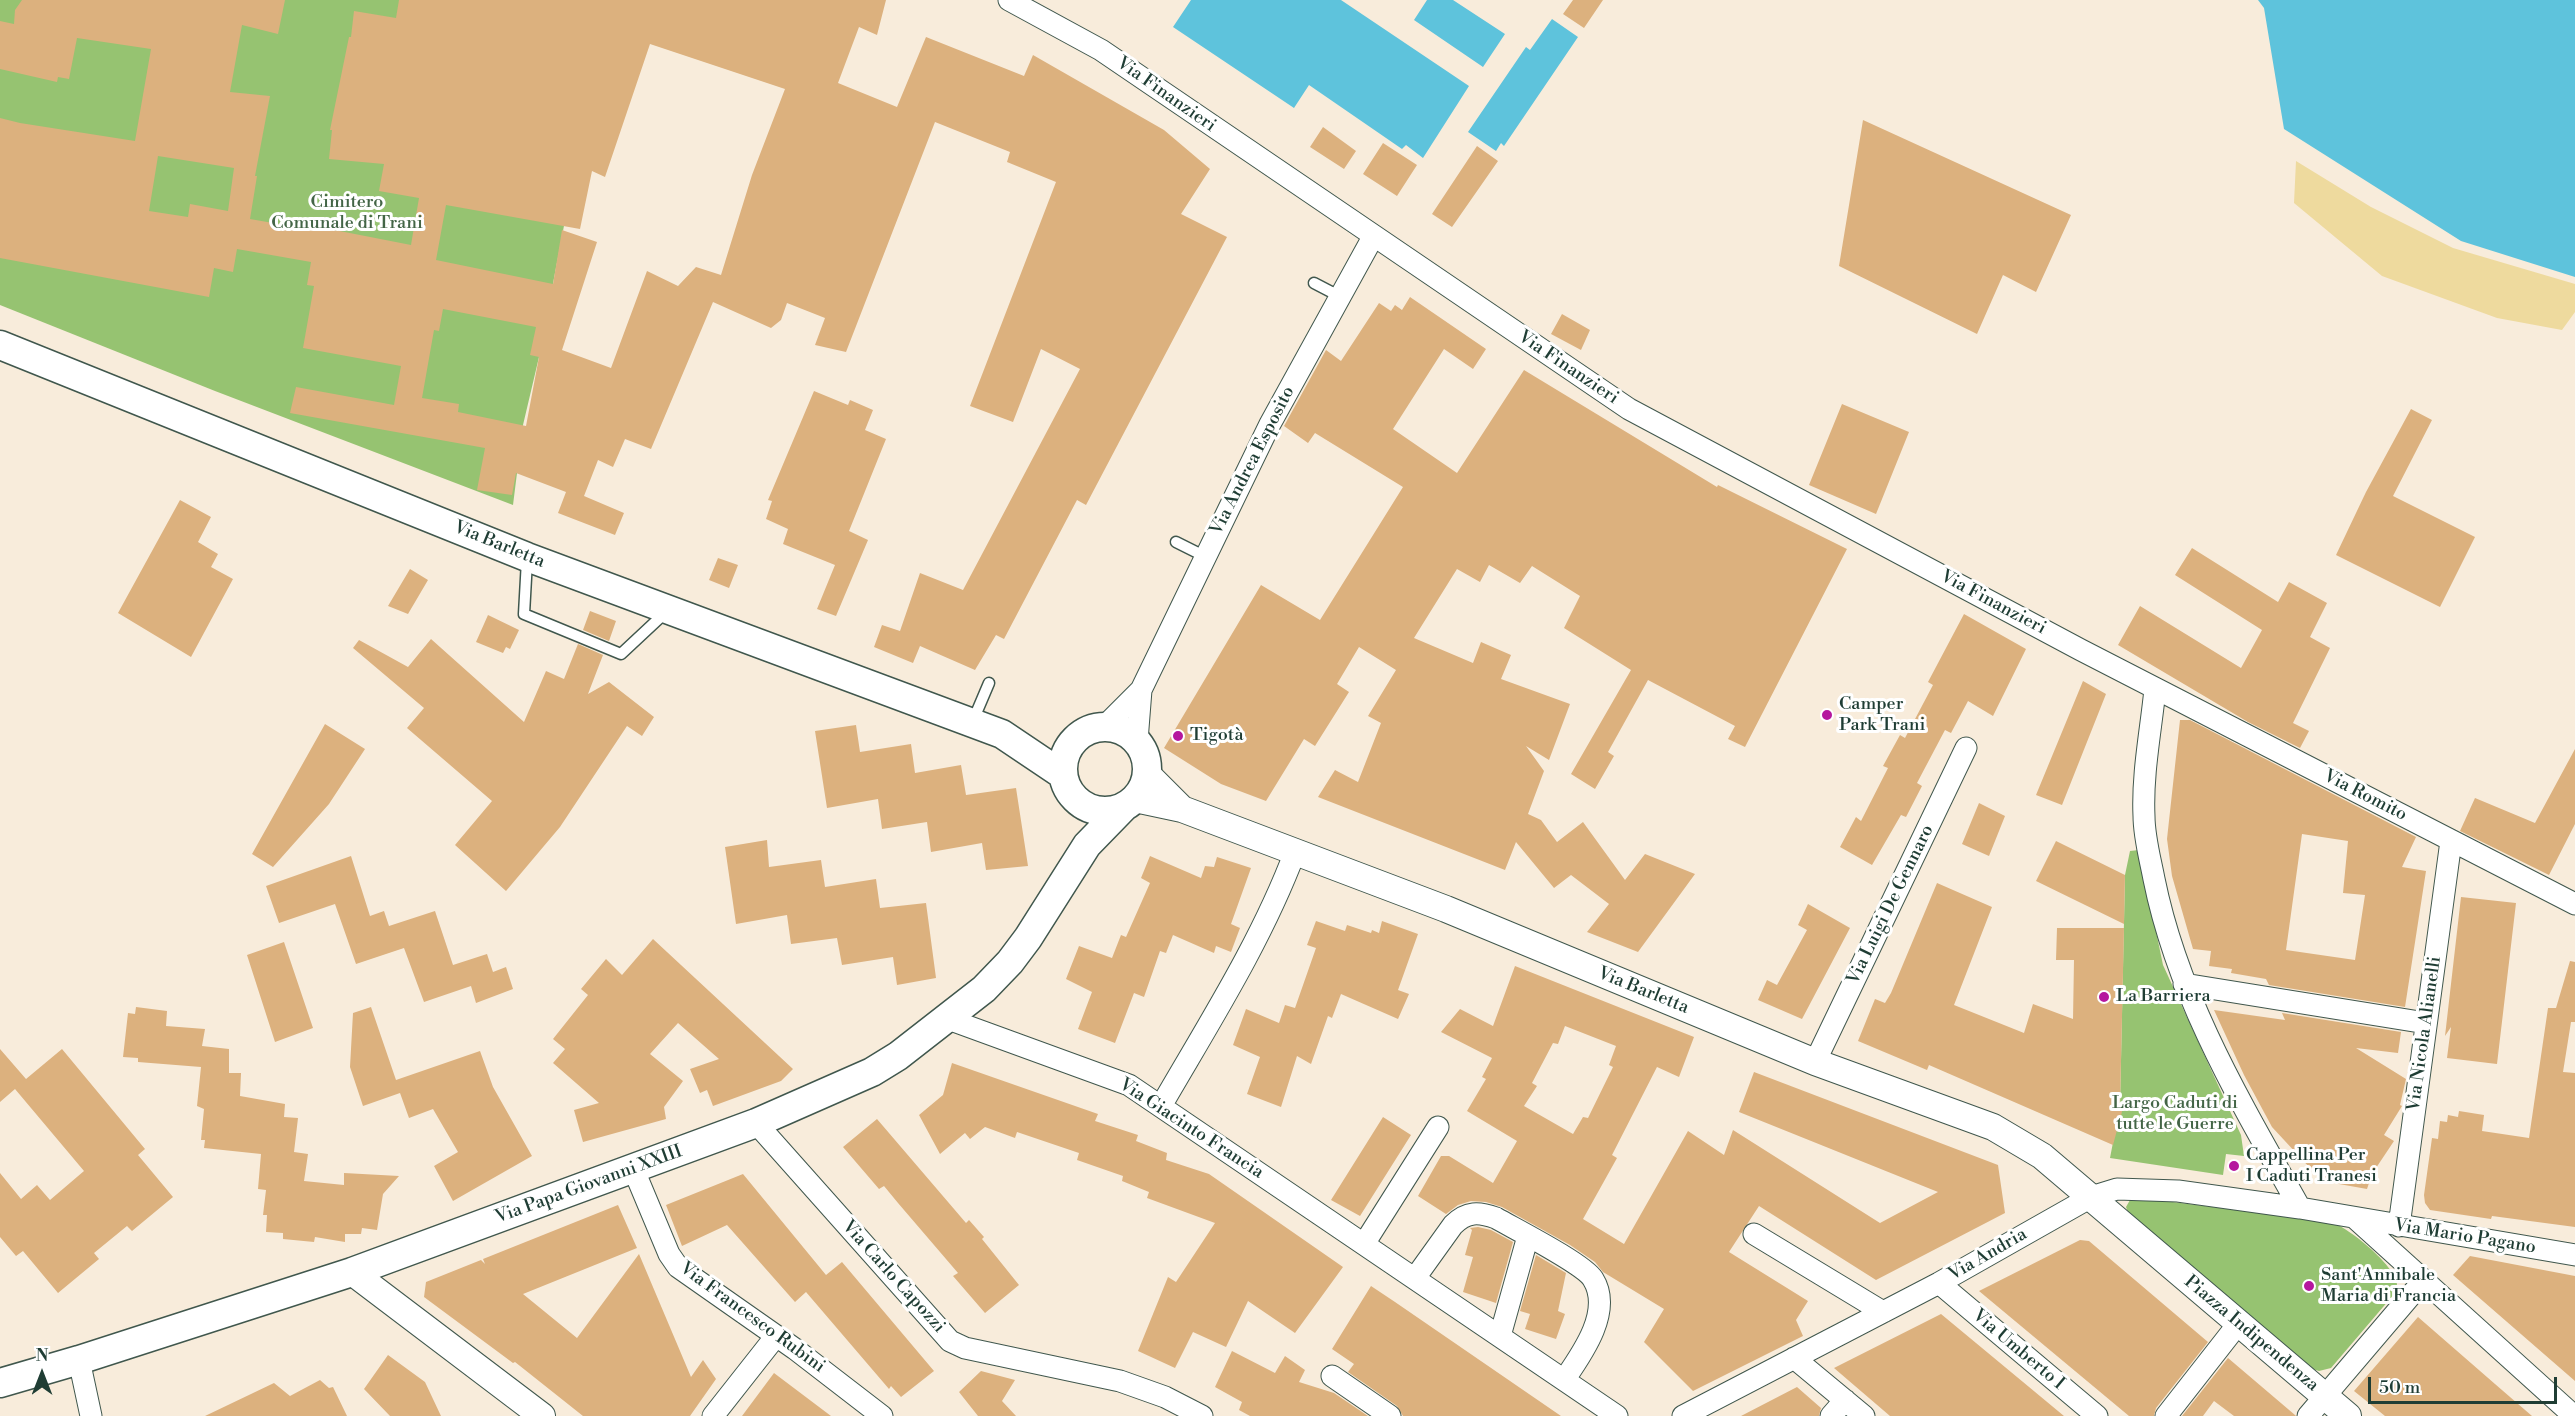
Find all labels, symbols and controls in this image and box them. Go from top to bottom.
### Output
street label: Via Finanzieri [1112,53,1220,137]
park label: Cimitero Comunale di Trani [271,192,423,234]
street label: Via Finanzieri [1514,326,1622,410]
street label: Via Andrea Esposito [1206,383,1300,539]
street label: Via Barletta [450,517,548,573]
street label: Via Finanzieri [1937,566,2049,640]
place label: Camper Park Trani [1839,694,1926,736]
marker: Camper Park Trani [1820,708,1834,722]
place label: Tigotà [1190,725,1244,747]
marker: Tigotà [1171,729,1185,743]
street label: Via Romito [2320,766,2410,826]
street label: Via Luigi De Gennaro [1843,822,1939,988]
street label: Via Nicola Alianelli [2403,955,2447,1113]
street label: Via Barletta [1594,963,1692,1019]
place label: La Barriera [2116,986,2211,1008]
marker: La Barriera [2097,990,2111,1004]
street label: Via Giacinto Francia [1115,1074,1267,1184]
park label: Largo Caduti di tutte le Guerre [2112,1093,2238,1136]
street label: Via Papa Giovanni XXIII [493,1141,685,1229]
place label: Cappellina Per I Caduti Tranesi [2246,1145,2377,1188]
marker: Cappellina Per I Caduti Tranesi [2227,1159,2241,1173]
street label: Via Mario Pagano [2393,1215,2537,1259]
street label: Via Carlo Capozzi [837,1216,949,1338]
street label: Via Andria [1945,1224,2031,1286]
street label: Via Francesco Rubini [675,1258,829,1378]
place label: Sant'Annibale Maria di Francia [2321,1265,2456,1308]
street label: Piazza Indipendenza [2179,1271,2323,1397]
marker: Sant'Annibale Maria di Francia [2302,1279,2316,1293]
street label: Via Umberto I [1968,1305,2068,1395]
north arrow [12,1344,72,1404]
text: N [36,1346,48,1366]
scale bar [2371,1365,2560,1403]
text: 50 m [2379,1376,2420,1399]

